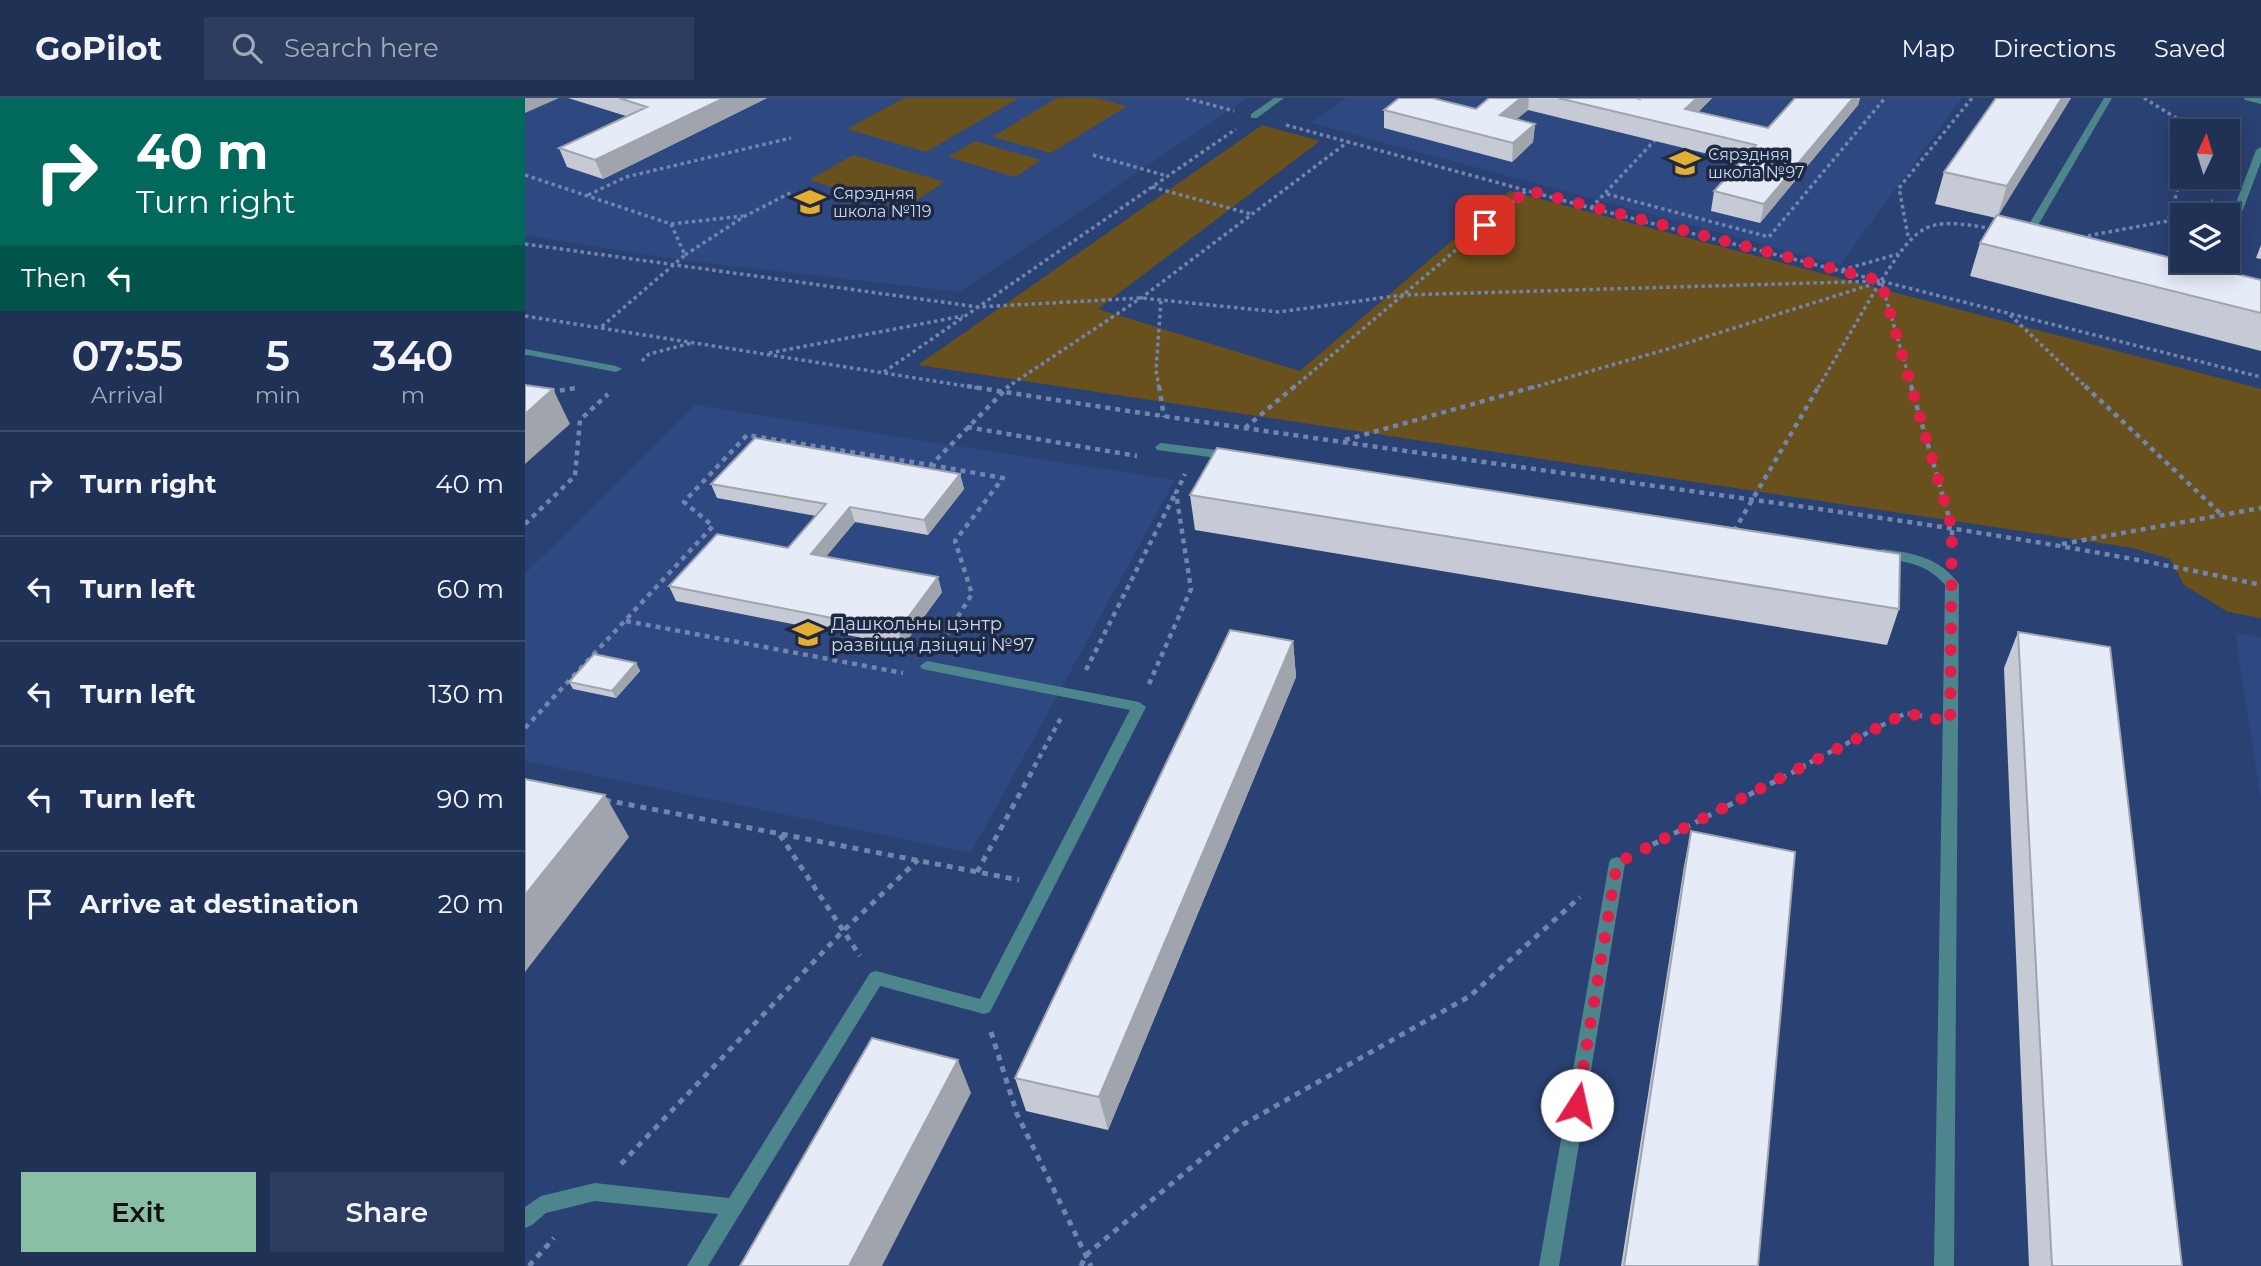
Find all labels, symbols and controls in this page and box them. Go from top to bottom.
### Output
search box [204,17,694,80]
text: GoPilot [35,28,162,68]
icon: search [228,29,266,67]
text: Search here [284,32,439,64]
text: Map [1902,34,1955,63]
text: Directions [1993,34,2116,63]
text: Saved [2154,34,2226,63]
north arrow [2170,119,2240,189]
map controls [2170,119,2240,273]
text: 40 m [136,122,268,181]
icon: right [21,126,112,217]
place label: Сярэдняя школа №97 [1708,145,1804,182]
school or university icon: Сярэдняя школа №97 [1668,146,1702,180]
text: Turn right [136,182,296,221]
place label: Сярэдняя школа №119 [833,184,932,221]
school or university icon: Сярэдняя школа №119 [793,185,827,219]
pin [1455,195,1515,255]
button: layers [2170,203,2240,273]
icon: arrive [1466,206,1504,244]
icon: left [101,259,139,297]
text: Then [21,262,87,294]
text: 07:55 [71,330,183,382]
text: 5 [266,330,290,382]
text: 340 [372,330,454,382]
text: Arrival [91,381,164,409]
text: min [255,381,301,409]
text: m [401,381,425,409]
icon: right [21,465,59,503]
text: Turn right [80,468,216,500]
text: 40 m [435,468,504,500]
icon: left [21,570,59,608]
text: Turn left [80,573,196,605]
text: 60 m [437,573,504,605]
place label: Дашкольны цэнтр развіцця дзіцяці №97 [831,613,1035,656]
school or university icon: Дашкольны цэнтр развіцця дзіцяці №97 [791,617,825,651]
icon: left [21,675,59,713]
text: Turn left [80,678,196,710]
text: 130 m [428,678,504,710]
icon: left [21,780,59,818]
text: Turn left [80,783,196,815]
text: 90 m [437,783,504,815]
icon: arrive [21,885,59,923]
text: Arrive at destination [80,888,359,920]
text: 20 m [438,888,504,920]
position arrow [1540,1068,1614,1142]
button: Exit [21,1172,256,1252]
button: Share [270,1172,504,1252]

